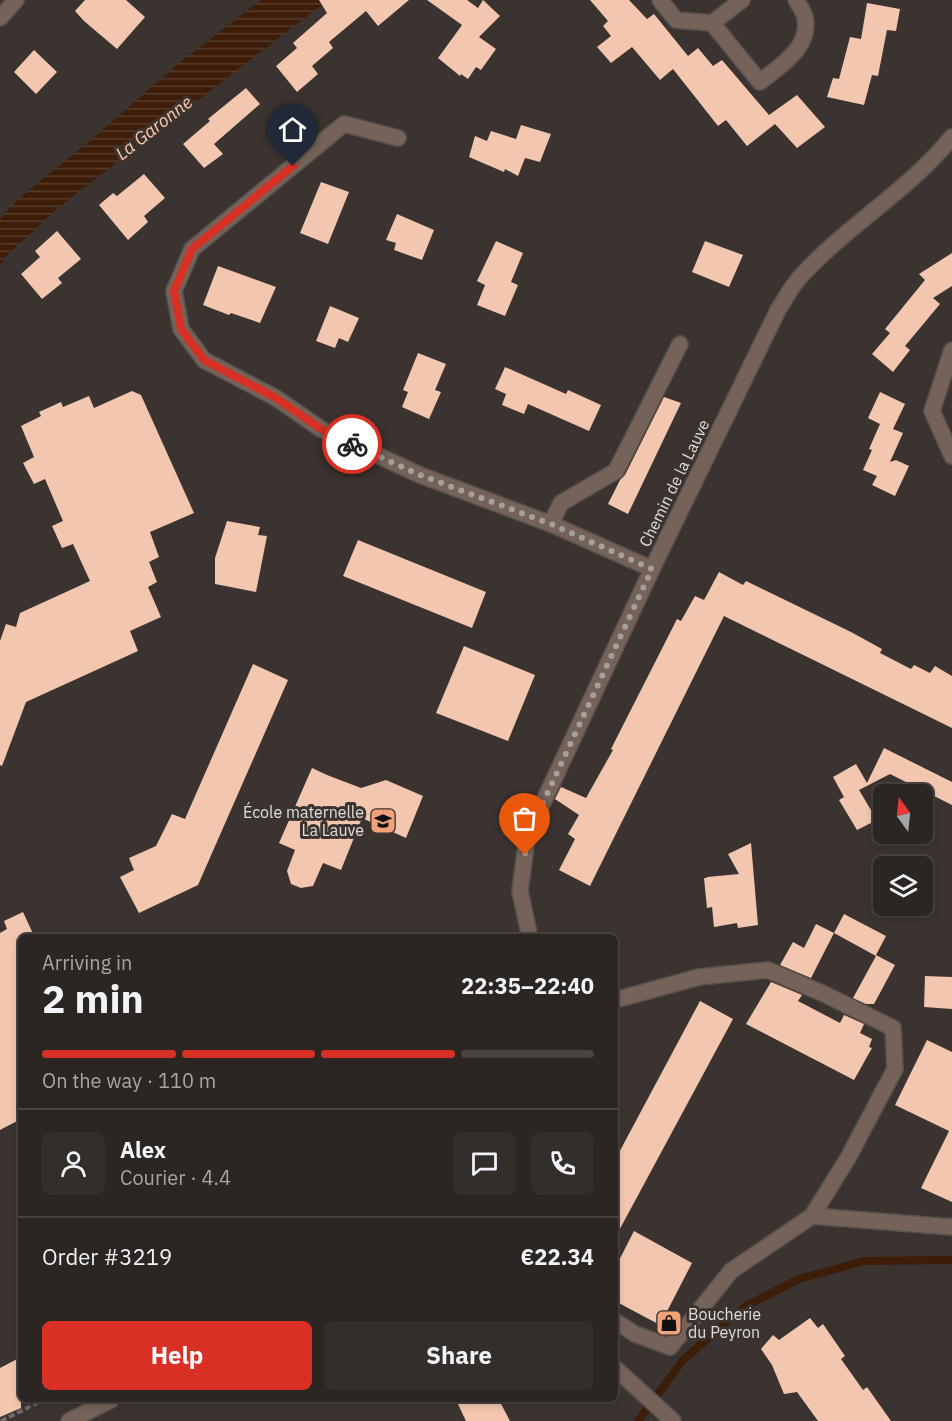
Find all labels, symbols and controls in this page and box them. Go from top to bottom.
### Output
water label: La Garonne [111,90,197,165]
pin [267,104,318,166]
icon: home [276,113,309,146]
courier [322,414,382,474]
street label: Chemin de la Lauve [634,416,714,550]
icon: bike [336,428,369,461]
north arrow [873,784,933,844]
map controls [873,784,933,916]
pin [499,793,550,855]
place label: École maternelle La Lauve [243,801,364,840]
icon: bag [508,802,541,835]
school or university icon: École maternelle La Lauve [368,806,398,836]
button: layers [873,856,933,916]
text: Arriving in [42,949,132,976]
text: 22:35–22:40 [461,971,594,1000]
text: 2 min [42,973,144,1024]
text: On the way · 110 m [42,1067,216,1094]
button: person [42,1132,105,1195]
button: chat [453,1132,516,1195]
button: phone [531,1132,594,1195]
text: Alex [120,1135,166,1164]
text: Courier · 4.4 [120,1164,231,1191]
text: Order #3219 [42,1242,172,1271]
text: €22.34 [521,1242,594,1271]
place label: Boucherie du Peyron [688,1304,761,1342]
shop icon: Boucherie du Peyron [654,1308,684,1338]
button: Help [42,1321,312,1390]
button: Share [324,1321,594,1390]

